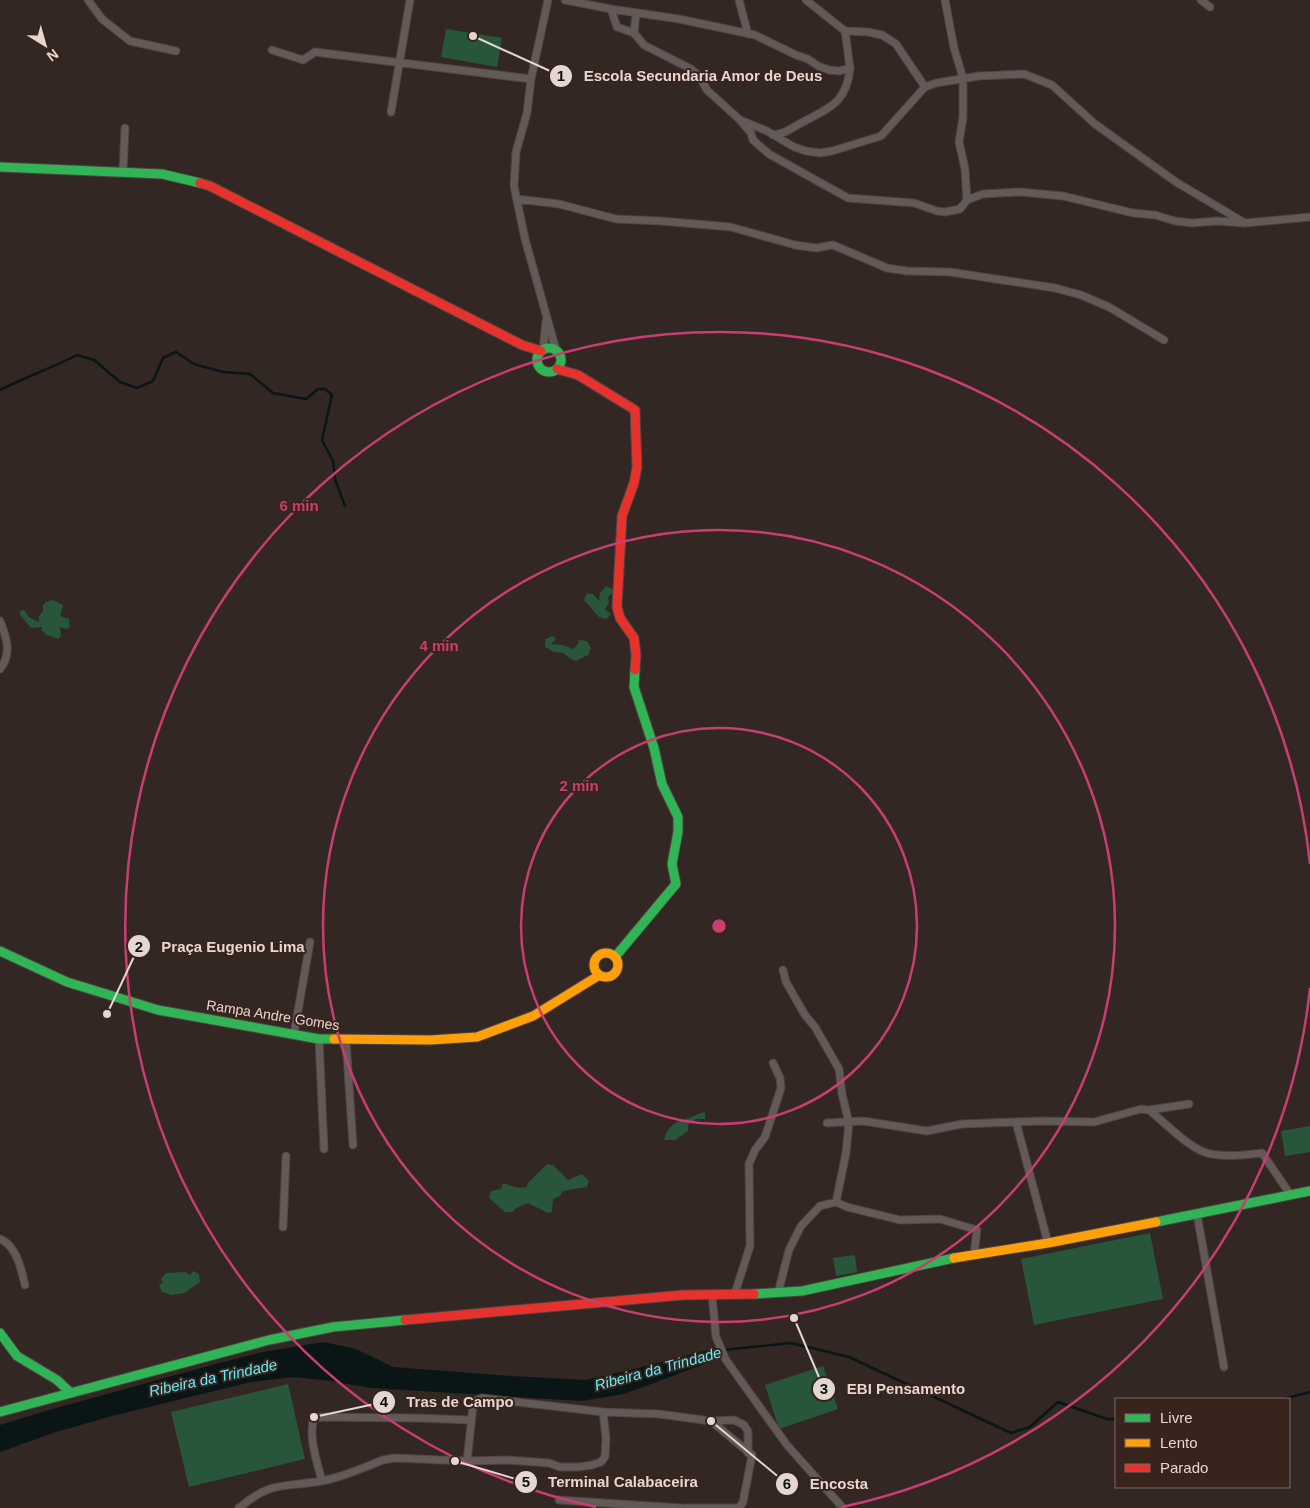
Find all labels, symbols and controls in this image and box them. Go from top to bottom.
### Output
north arrow [20,20,70,70]
text: N [44,46,62,65]
callout: Escola Secundaria Amor de Deus [548,61,833,91]
text: 1 [557,67,565,84]
text: Escola Secundaria Amor de Deus [584,67,822,84]
text: 6 min [279,497,319,514]
text: 4 min [419,637,459,654]
text: 2 min [559,777,599,794]
centre of rings [710,917,728,935]
callout: Praça Eugenio Lima [126,931,314,961]
text: 2 [135,938,143,955]
text: Praça Eugenio Lima [161,938,305,955]
street label: Rampa Andre Gomes [205,997,341,1033]
water label: Ribeira da Trindade [593,1343,723,1394]
water label: Ribeira da Trindade [147,1356,279,1399]
callout: EBI Pensamento [812,1374,975,1404]
text: 3 [820,1380,828,1397]
text: EBI Pensamento [847,1380,965,1397]
callout: Tras de Campo [371,1387,524,1417]
text: 4 [380,1393,389,1410]
text: Tras de Campo [406,1393,514,1410]
legend [1115,1398,1290,1488]
text: Livre [1160,1409,1193,1426]
text: Lento [1160,1434,1198,1451]
text: Parado [1160,1459,1208,1476]
callout: Terminal Calabaceira [513,1467,708,1497]
callout: Encosta [775,1469,878,1499]
text: 5 [522,1473,530,1490]
text: Terminal Calabaceira [548,1473,699,1490]
text: 6 [783,1475,791,1492]
text: Encosta [810,1475,869,1492]

